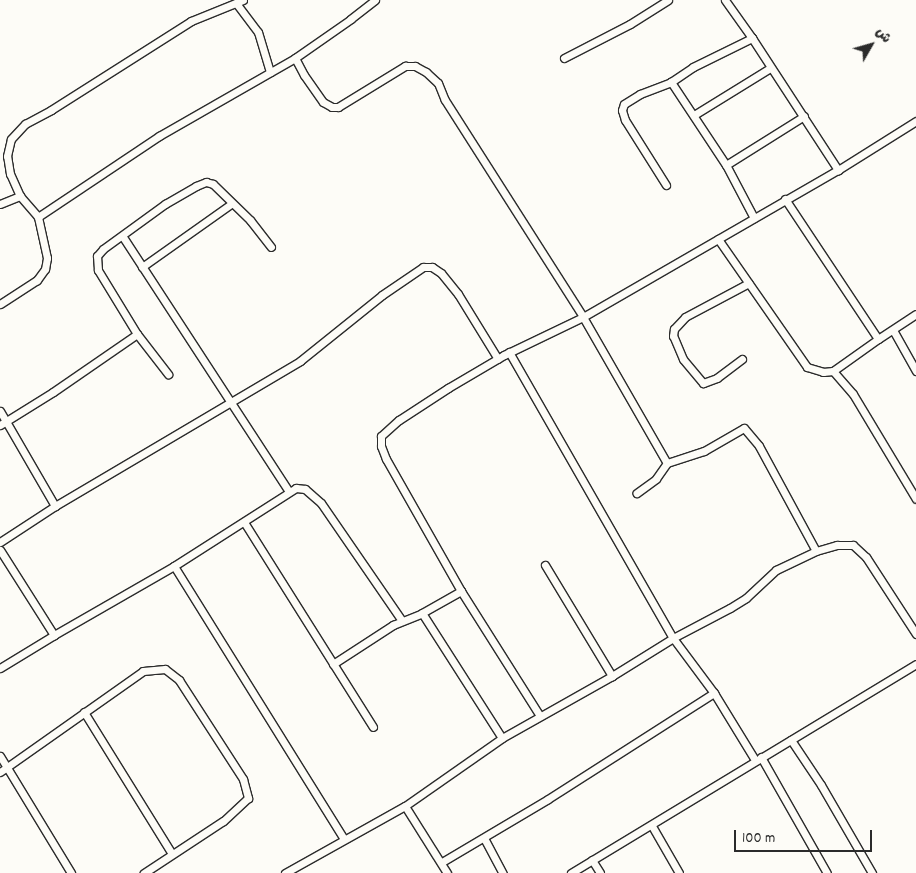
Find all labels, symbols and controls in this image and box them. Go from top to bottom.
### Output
north arrow [846,20,896,70]
text: ش [870,24,895,48]
scale bar [736,820,874,852]
text: 100 m [742,828,775,850]

